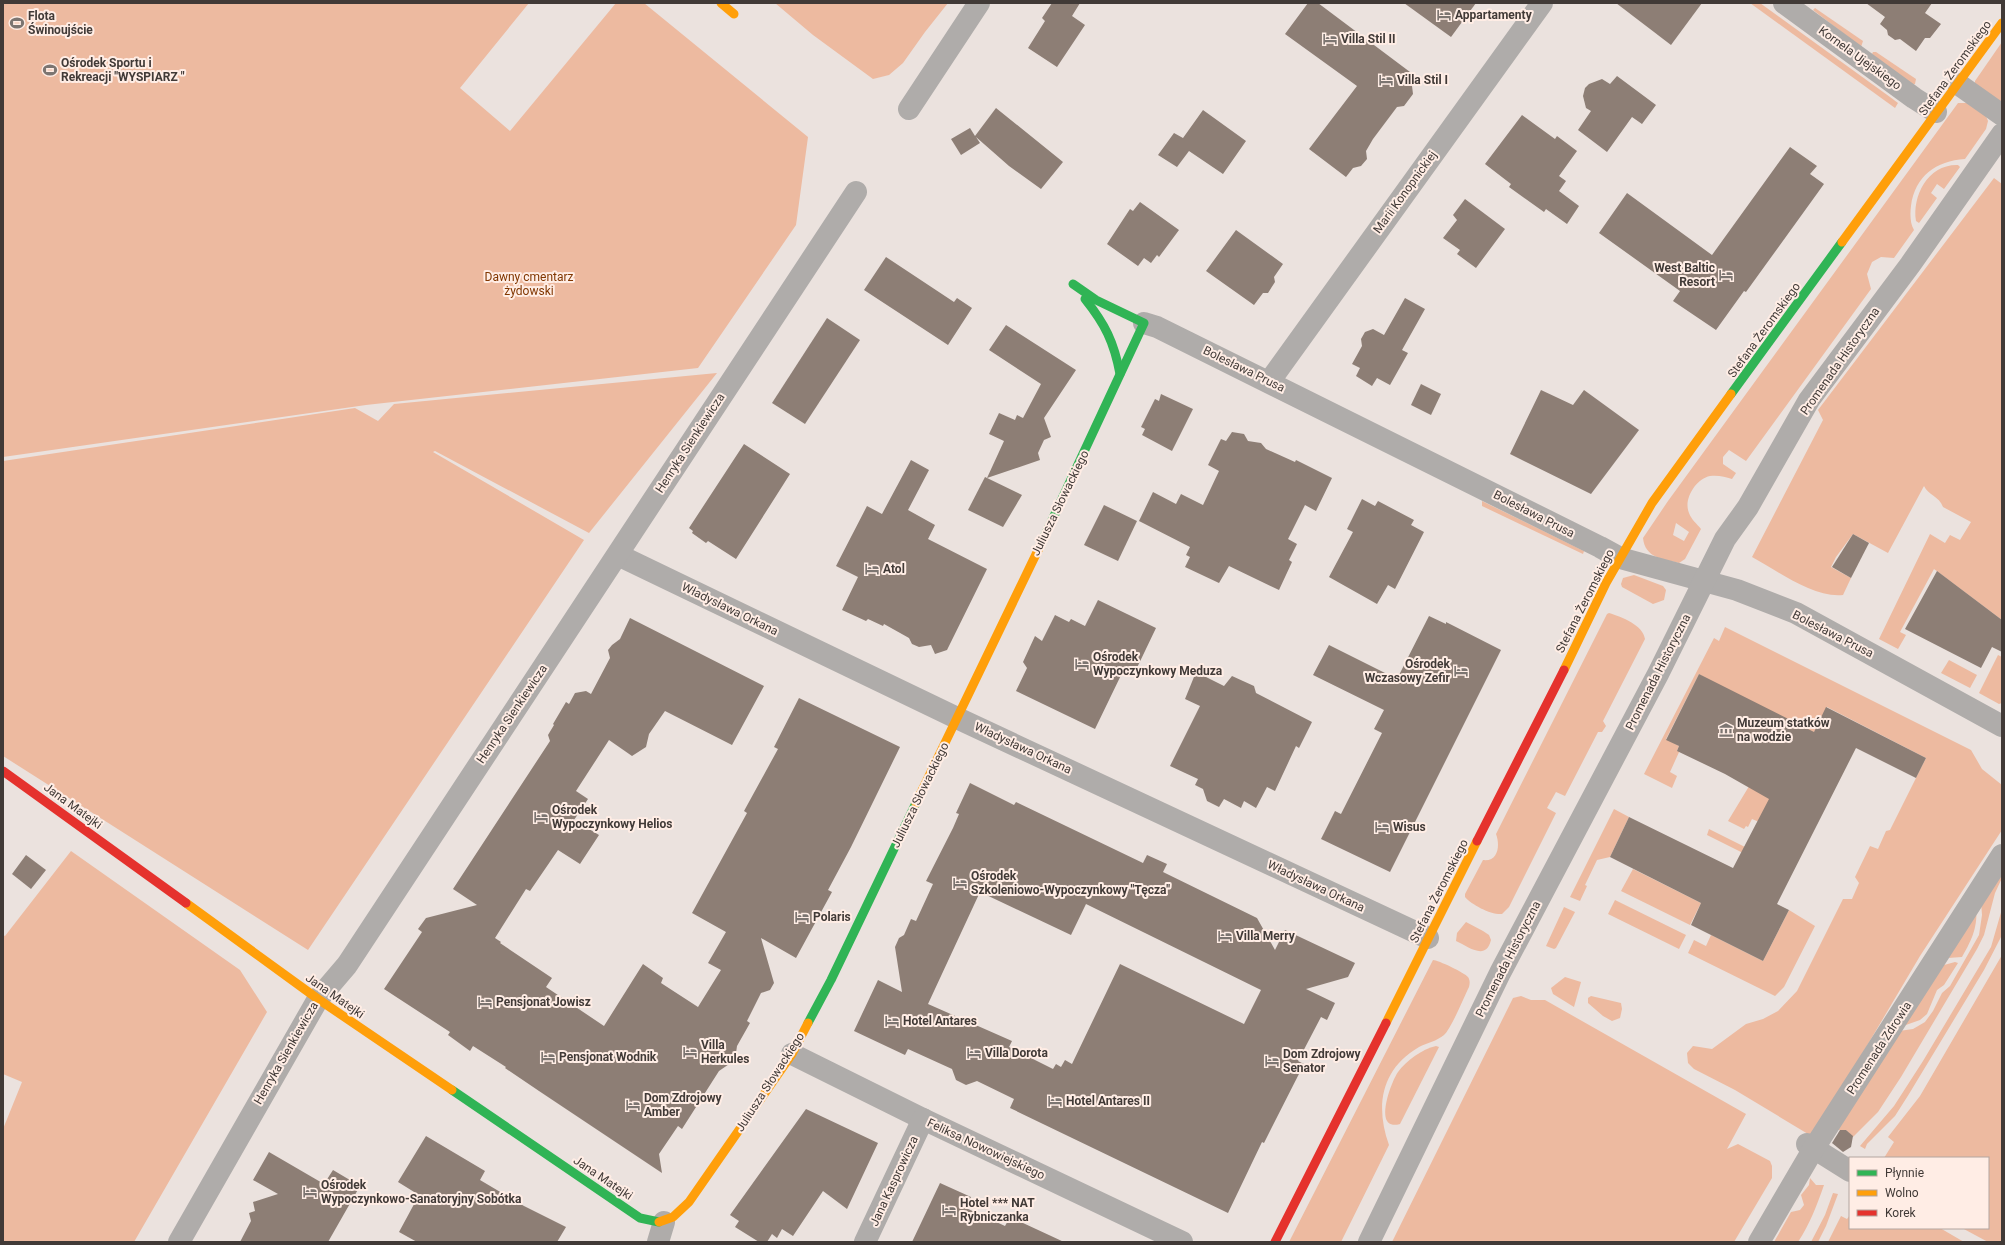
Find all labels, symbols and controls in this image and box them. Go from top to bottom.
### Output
hotel icon: Appartamenty [1436,7,1452,23]
place label: Appartamenty [1455,8,1533,22]
place label: Flota Świnoujście [28,9,93,37]
sports icon: Flota Świnoujście [9,15,25,31]
street label: Stefana Żeromskiego [1915,17,1994,118]
street label: Kornela Ujejskiego [1816,23,1904,93]
hotel icon: Villa Stil II [1322,31,1338,47]
place label: Villa Stil II [1341,32,1396,46]
place label: Ośrodek Sportu i Rekreacji "WYSPIARZ " [61,56,185,84]
sports icon: Ośrodek Sportu i Rekreacji "WYSPIARZ " [42,62,58,78]
hotel icon: Villa Stil I [1378,72,1394,88]
place label: Villa Stil I [1397,73,1448,87]
street label: Marii Konopnickiej [1370,148,1440,236]
place label: West Baltic Resort [1654,261,1715,289]
hotel icon: West Baltic Resort [1718,267,1734,283]
park label: Dawny cmentarz żydowski [485,270,574,298]
street label: Stefana Żeromskiego [1724,279,1803,380]
street label: Promenada Historyczna [1798,304,1882,418]
street label: Bolesława Prusa [1201,343,1287,395]
street label: Henryka Sienkiewicza [653,391,727,495]
street label: Juliusza Słowackiego [1028,448,1092,558]
street label: Bolesława Prusa [1491,488,1577,540]
street label: Stefana Żeromskiego [1552,546,1617,655]
hotel icon: Atol [864,561,880,577]
place label: Atol [883,562,905,576]
street label: Władysława Orkana [680,580,780,638]
street label: Bolesława Prusa [1790,608,1876,660]
street label: Promenada Historyczna [1623,612,1693,732]
place label: Ośrodek Wypoczynkowy Meduza [1093,650,1223,678]
hotel icon: Ośrodek Wypoczynkowy Meduza [1074,656,1090,672]
place label: Ośrodek Wczasowy Zefir [1365,657,1451,685]
street label: Henryka Sienkiewicza [474,662,550,766]
hotel icon: Ośrodek Wczasowy Zefir [1453,663,1469,679]
place label: Muzeum statków na wodzie [1737,716,1830,744]
street label: Władysława Orkana [972,719,1074,777]
museum icon: Muzeum statków na wodzie [1718,722,1734,738]
street label: Juliusza Słowackiego [888,740,952,850]
street label: Jana Matejki [41,780,105,832]
place label: Ośrodek Wypoczynkowy Helios [552,803,672,831]
hotel icon: Ośrodek Wypoczynkowy Helios [533,809,549,825]
hotel icon: Wisus [1374,819,1390,835]
place label: Wisus [1393,820,1426,834]
street label: Stefana Żeromskiego [1406,836,1471,945]
street label: Władysława Orkana [1265,857,1367,915]
place label: Ośrodek Szkoleniowo-Wypoczynkowy "Tęcza" [971,869,1170,897]
hotel icon: Ośrodek Szkoleniowo-Wypoczynkowy "Tęcza" [952,875,968,891]
street label: Promenada Historyczna [1473,899,1543,1019]
hotel icon: Polaris [794,909,810,925]
place label: Polaris [813,910,851,924]
hotel icon: Villa Merry [1217,928,1233,944]
place label: Villa Merry [1236,929,1296,943]
street label: Jana Matejki [303,971,367,1021]
hotel icon: Pensjonat Jowisz [477,994,493,1010]
place label: Pensjonat Jowisz [496,995,591,1009]
street label: Henryka Sienkiewicza [251,999,321,1107]
street label: Promenada Zdrowia [1844,999,1914,1097]
hotel icon: Hotel Antares [884,1013,900,1029]
place label: Hotel Antares [903,1014,977,1028]
street label: Juliusza Słowackiego [733,1030,807,1134]
place label: Villa Herkules [701,1038,749,1066]
hotel icon: Villa Herkules [682,1044,698,1060]
hotel icon: Villa Dorota [966,1045,982,1061]
place label: Villa Dorota [985,1046,1048,1060]
place label: Dom Zdrojowy Senator [1283,1047,1362,1075]
hotel icon: Pensjonat Wodnik [540,1049,556,1065]
place label: Pensjonat Wodnik [559,1050,657,1064]
hotel icon: Dom Zdrojowy Senator [1264,1053,1280,1069]
place label: Dom Zdrojowy Amber [644,1091,723,1119]
hotel icon: Hotel Antares II [1047,1093,1063,1109]
place label: Hotel Antares II [1066,1094,1150,1108]
hotel icon: Dom Zdrojowy Amber [625,1097,641,1113]
street label: Feliksa Nowowiejskiego [925,1116,1047,1182]
street label: Jana Kasprowicza [867,1134,921,1228]
street label: Jana Matejki [571,1153,635,1203]
legend [1849,1157,1989,1229]
text: Płynnie [1885,1166,1924,1180]
place label: Ośrodek Wypoczynkowo-Sanatoryjny Sobótka [321,1178,522,1206]
hotel icon: Ośrodek Wypoczynkowo-Sanatoryjny Sobótka [302,1184,318,1200]
text: Wolno [1885,1186,1919,1200]
place label: Hotel *** NAT Rybniczanka [960,1196,1035,1224]
hotel icon: Hotel *** NAT Rybniczanka [941,1202,957,1218]
text: Korek [1885,1206,1917,1220]

